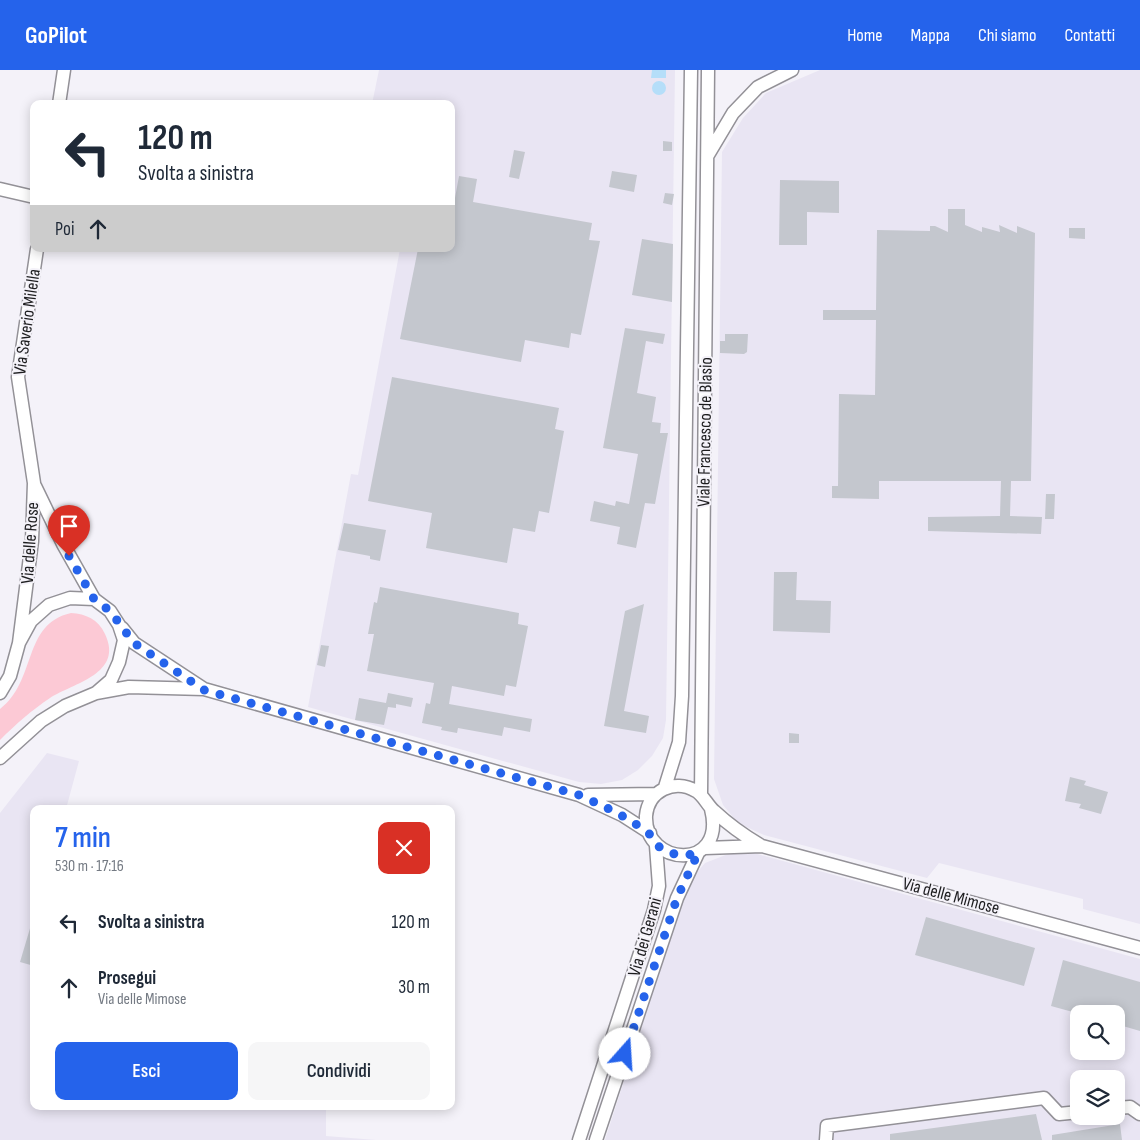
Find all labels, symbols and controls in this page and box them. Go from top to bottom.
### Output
text: GoPilot [25,21,87,50]
text: Home [847,25,883,46]
text: Mappa [911,25,950,46]
text: Chi siamo [978,25,1036,46]
text: Contatti [1064,25,1115,46]
text: 120 m [138,117,213,160]
icon: left [55,120,120,185]
text: Svolta a sinistra [138,160,254,187]
icon: ahead [84,215,112,243]
text: Poi [55,218,74,241]
street label: Via Saverio Milella [9,268,45,376]
street label: Viale Francesco de Blasio [693,357,717,507]
street label: Via delle Rose [17,501,43,585]
pin [48,505,90,556]
icon: arrive [55,512,83,540]
text: 7 min [55,820,111,856]
button: close [378,822,430,874]
text: 530 m · 17:16 [55,857,124,876]
street label: Via delle Mimose [900,873,1002,919]
street label: Via dei Gerani [624,895,666,979]
icon: left [55,909,83,937]
text: Svolta a sinistra [98,911,205,934]
text: 120 m [392,911,430,934]
text: Prosegui [98,967,156,990]
icon: ahead [55,974,83,1002]
text: 30 m [398,976,430,999]
text: Via delle Mimose [98,990,186,1009]
map controls [1070,1005,1125,1125]
button: search [1070,1005,1125,1060]
position arrow [598,1027,650,1079]
button: Esci [55,1042,238,1100]
button: Condividi [248,1042,430,1100]
button: layers [1070,1070,1125,1125]

